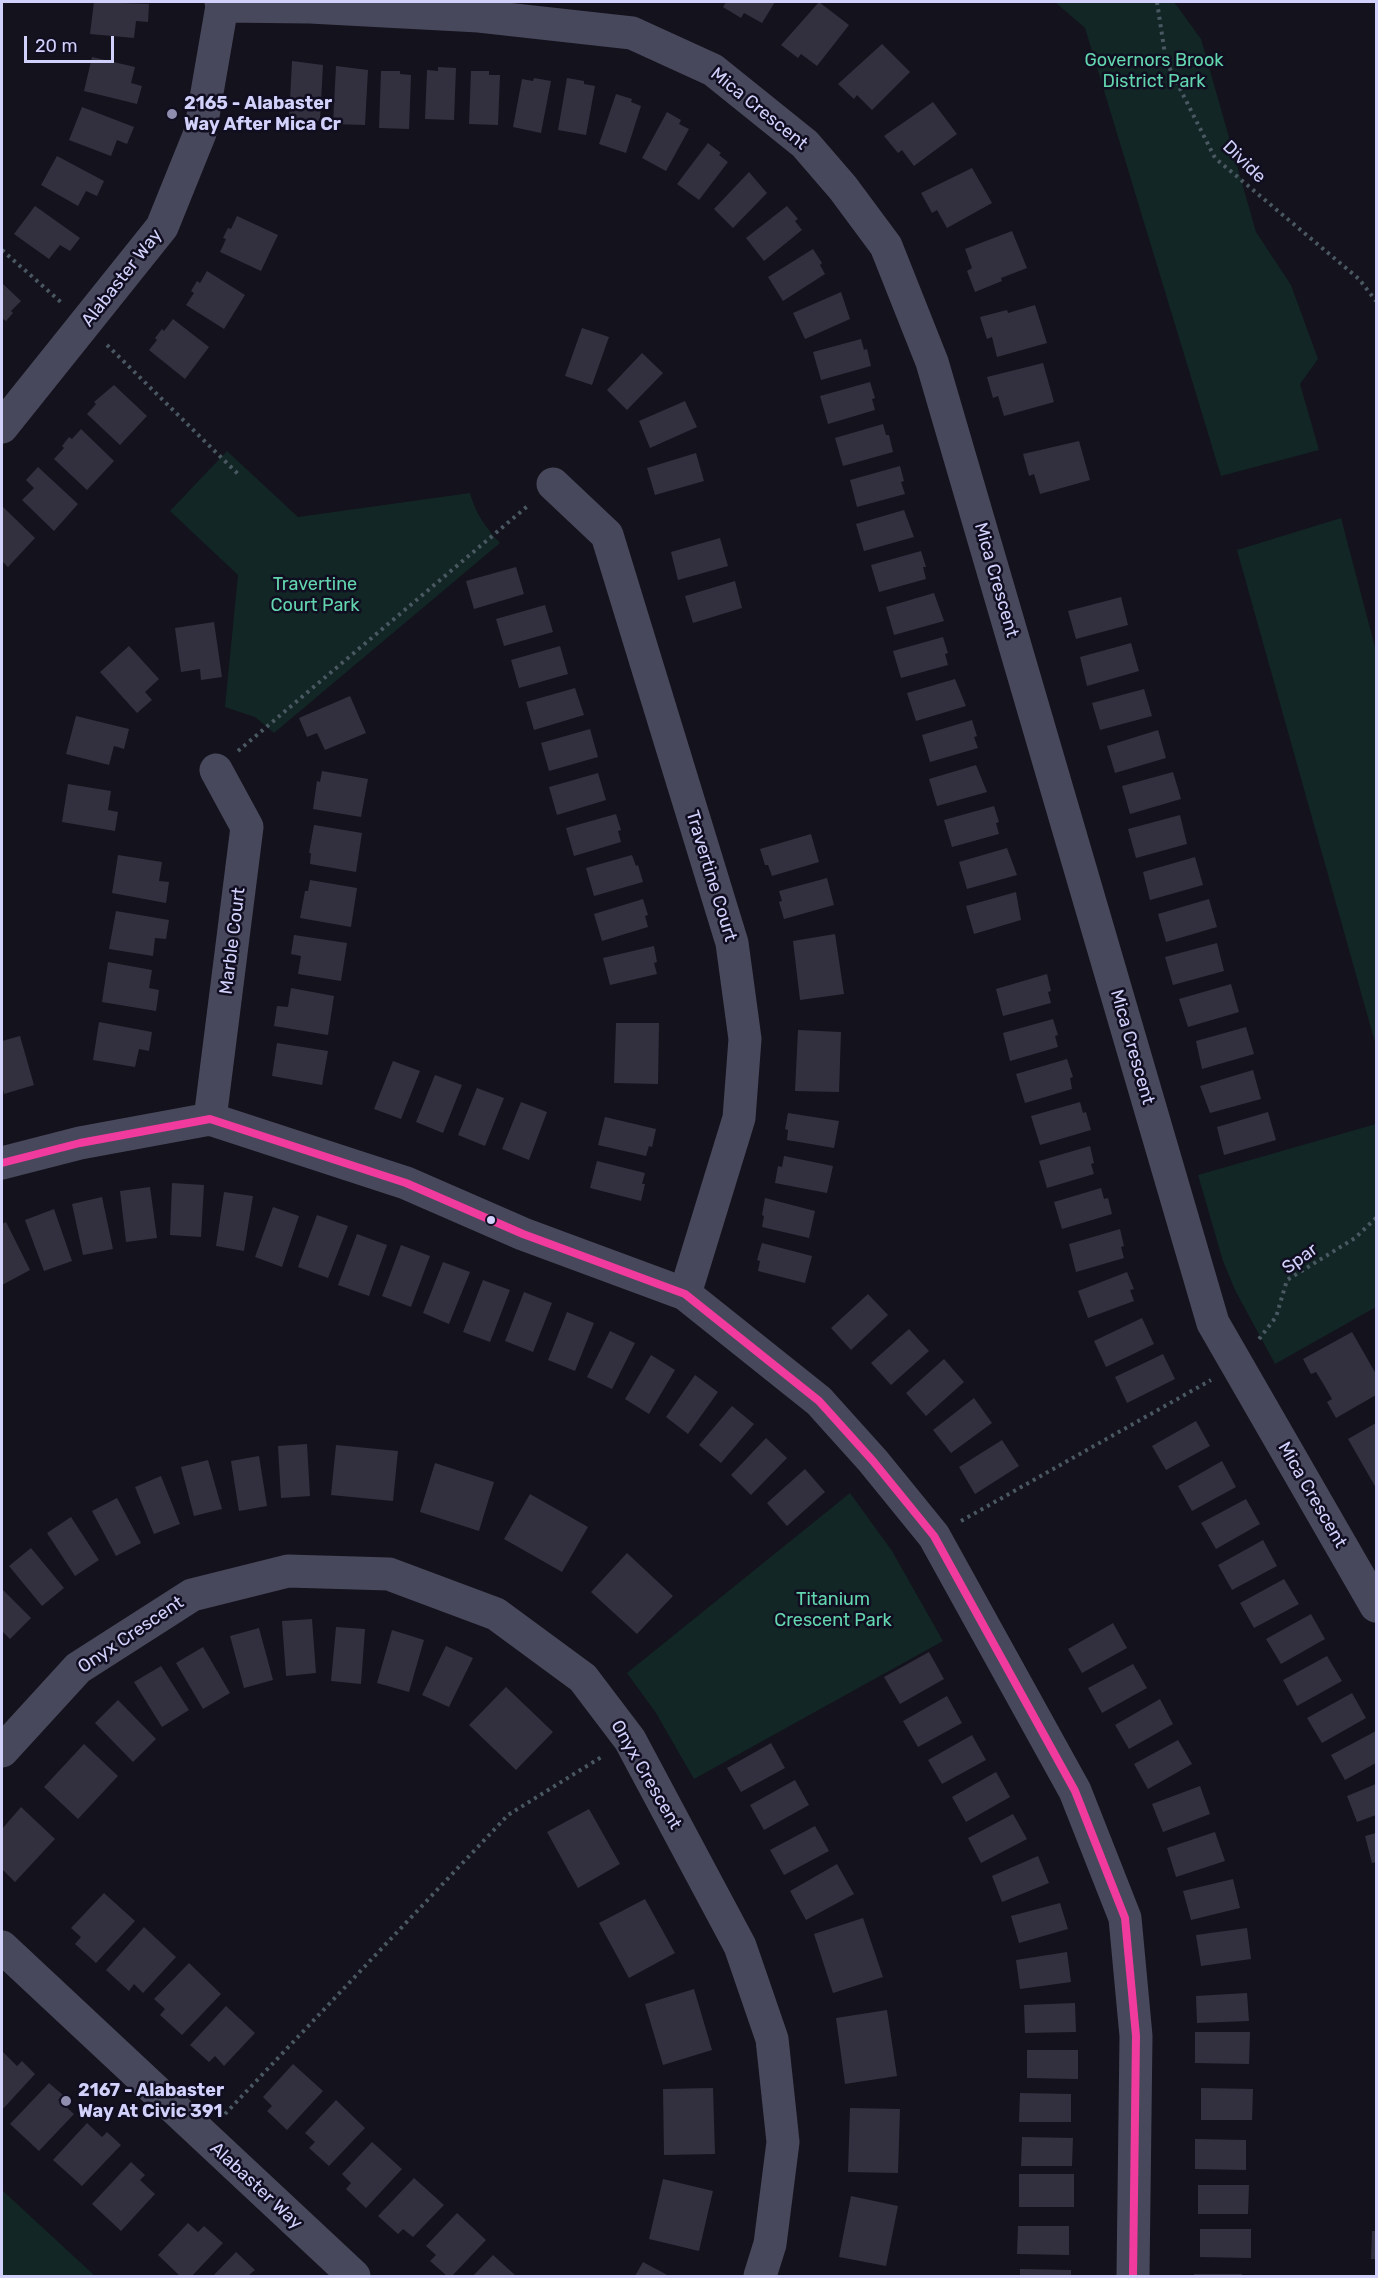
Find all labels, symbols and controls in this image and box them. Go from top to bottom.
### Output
scale bar [27,24,117,62]
text: 20 m [35,35,77,57]
park label: Governors Brook District Park [1084,50,1224,92]
street label: Mica Crescent [706,63,812,155]
place label: 2165 - Alabaster Way After Mica Cr [184,93,341,136]
marker: 2165 - Alabaster Way After Mica Cr [165,107,179,121]
street label: Divide [1218,136,1270,188]
street label: Alabaster Way [77,225,167,331]
street label: Mica Crescent [969,520,1023,640]
park label: Travertine Court Park [271,574,359,616]
street label: Travertine Court [681,808,741,944]
street label: Marble Court [216,886,250,996]
street label: Mica Crescent [1105,987,1159,1107]
unlabelled marker [485,1214,497,1226]
street label: Spar [1278,1239,1322,1279]
street label: Mica Crescent [1273,1438,1351,1552]
park label: Titanium Crescent Park [774,1589,892,1632]
street label: Onyx Crescent [74,1592,188,1678]
street label: Onyx Crescent [606,1717,686,1833]
place label: 2167 - Alabaster Way At Civic 391 [78,2080,224,2122]
marker: 2167 - Alabaster Way At Civic 391 [59,2094,73,2108]
street label: Alabaster Way [205,2138,307,2234]

